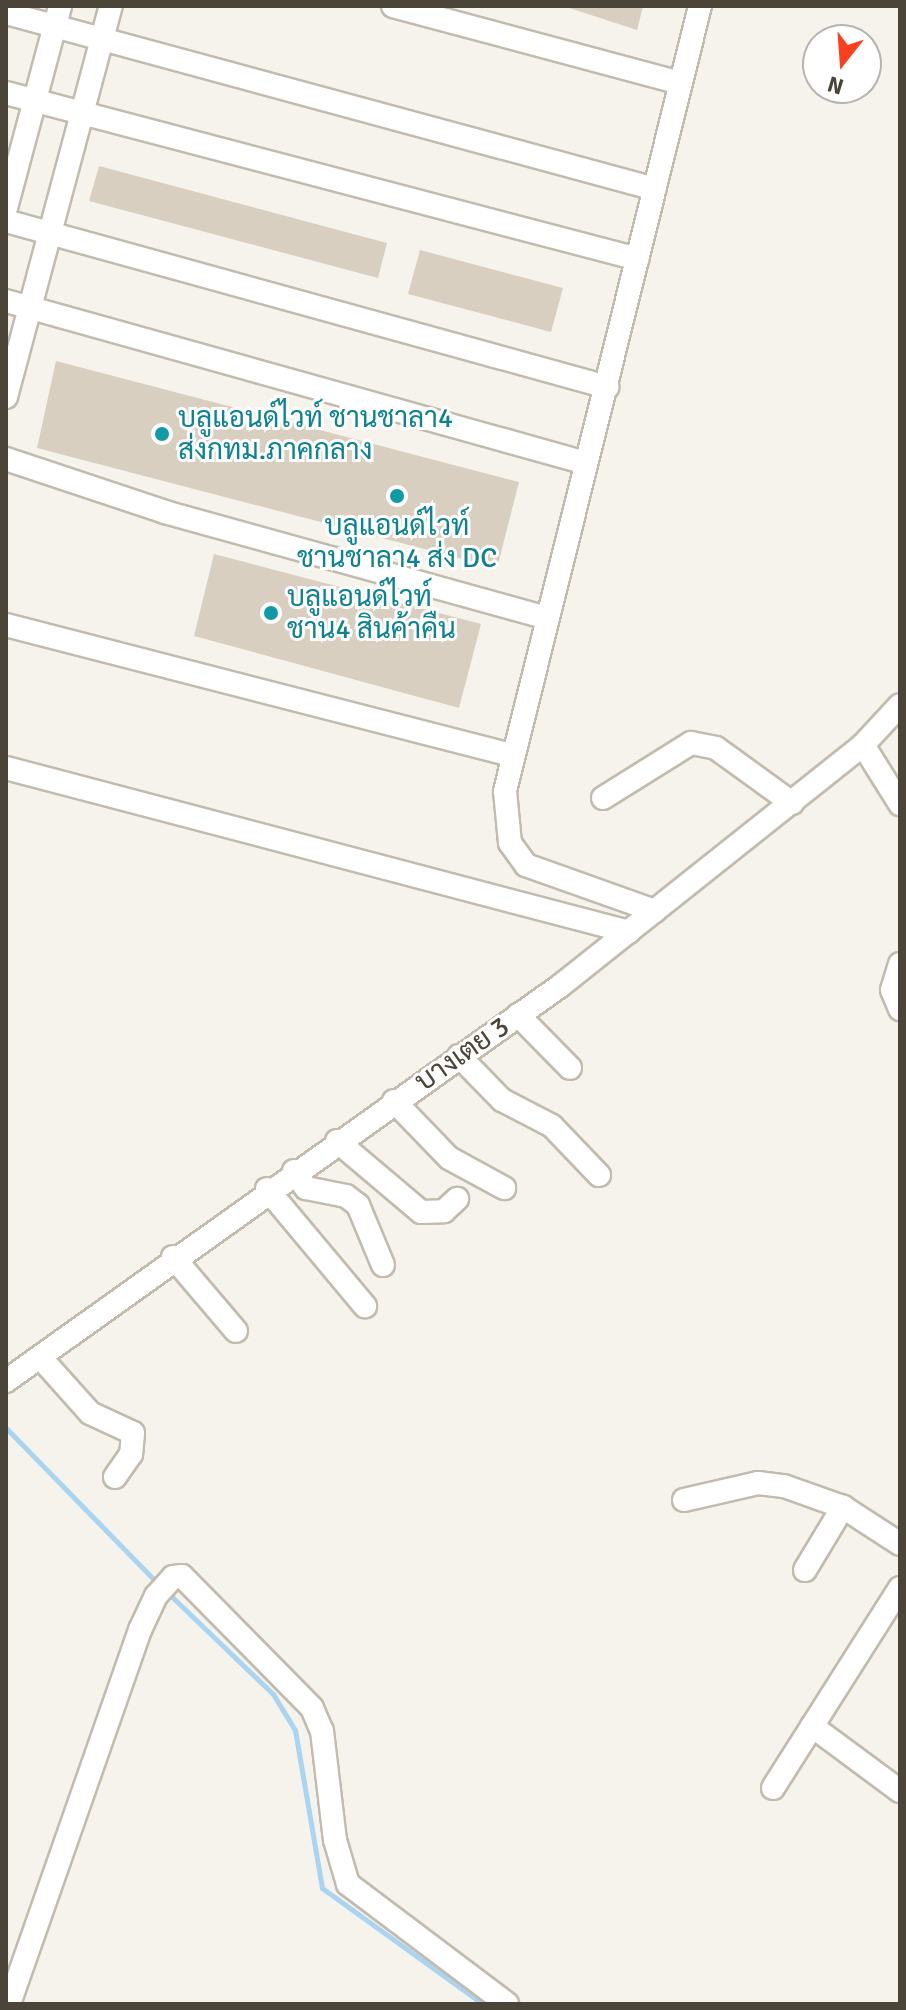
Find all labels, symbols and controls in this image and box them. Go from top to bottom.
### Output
north arrow [802,24,882,104]
text: N [824,70,847,101]
place label: บลูแอนด์ไวท์ ชานชาลา4 ส่งกทม.ภาคกลาง [178,401,453,467]
marker: บลูแอนด์ไวท์ ชานชาลา4 ส่งกทม.ภาคกลาง [153,425,171,443]
marker: บลูแอนด์ไวท์ ชานชาลา4 ส่ง DC [388,487,406,505]
place label: บลูแอนด์ไวท์ ชานชาลา4 ส่ง DC [297,509,497,575]
place label: บลูแอนด์ไวท์ ชาน4 สินค้าคืน [287,580,456,646]
marker: บลูแอนด์ไวท์ ชาน4 สินค้าคืน [262,604,280,622]
street label: บางเตย 3 [408,1009,516,1099]

